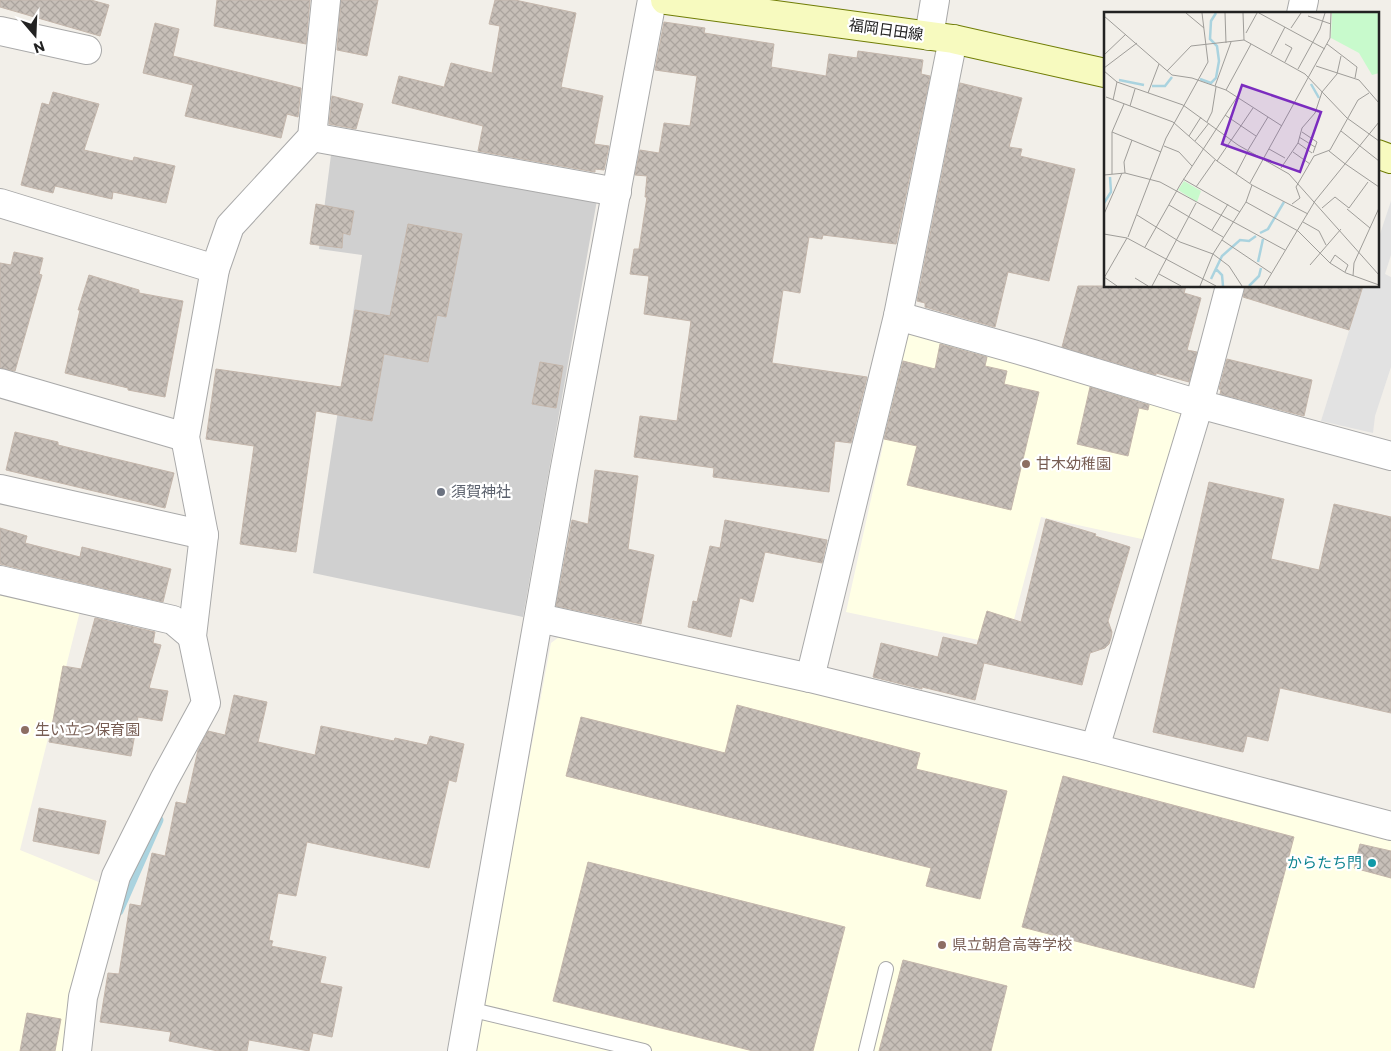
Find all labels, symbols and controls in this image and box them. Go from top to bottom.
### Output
north arrow [10,10,60,60]
inset map [1104,12,1378,288]
street label: 福岡日田線 [848,15,925,43]
text: N [32,38,47,58]
place label: 甘木幼稚園 [1036,454,1111,472]
marker: 甘木幼稚園 [1020,458,1032,470]
place label: 須賀神社 [451,482,511,500]
marker: 須賀神社 [435,486,447,498]
place label: 生い立つ保育園 [35,720,140,738]
marker: 生い立つ保育園 [19,724,31,736]
place label: からたち門 [1287,853,1362,871]
marker: からたち門 [1366,857,1378,869]
place label: 県立朝倉高等学校 [952,935,1072,953]
marker: 県立朝倉高等学校 [936,939,948,951]

